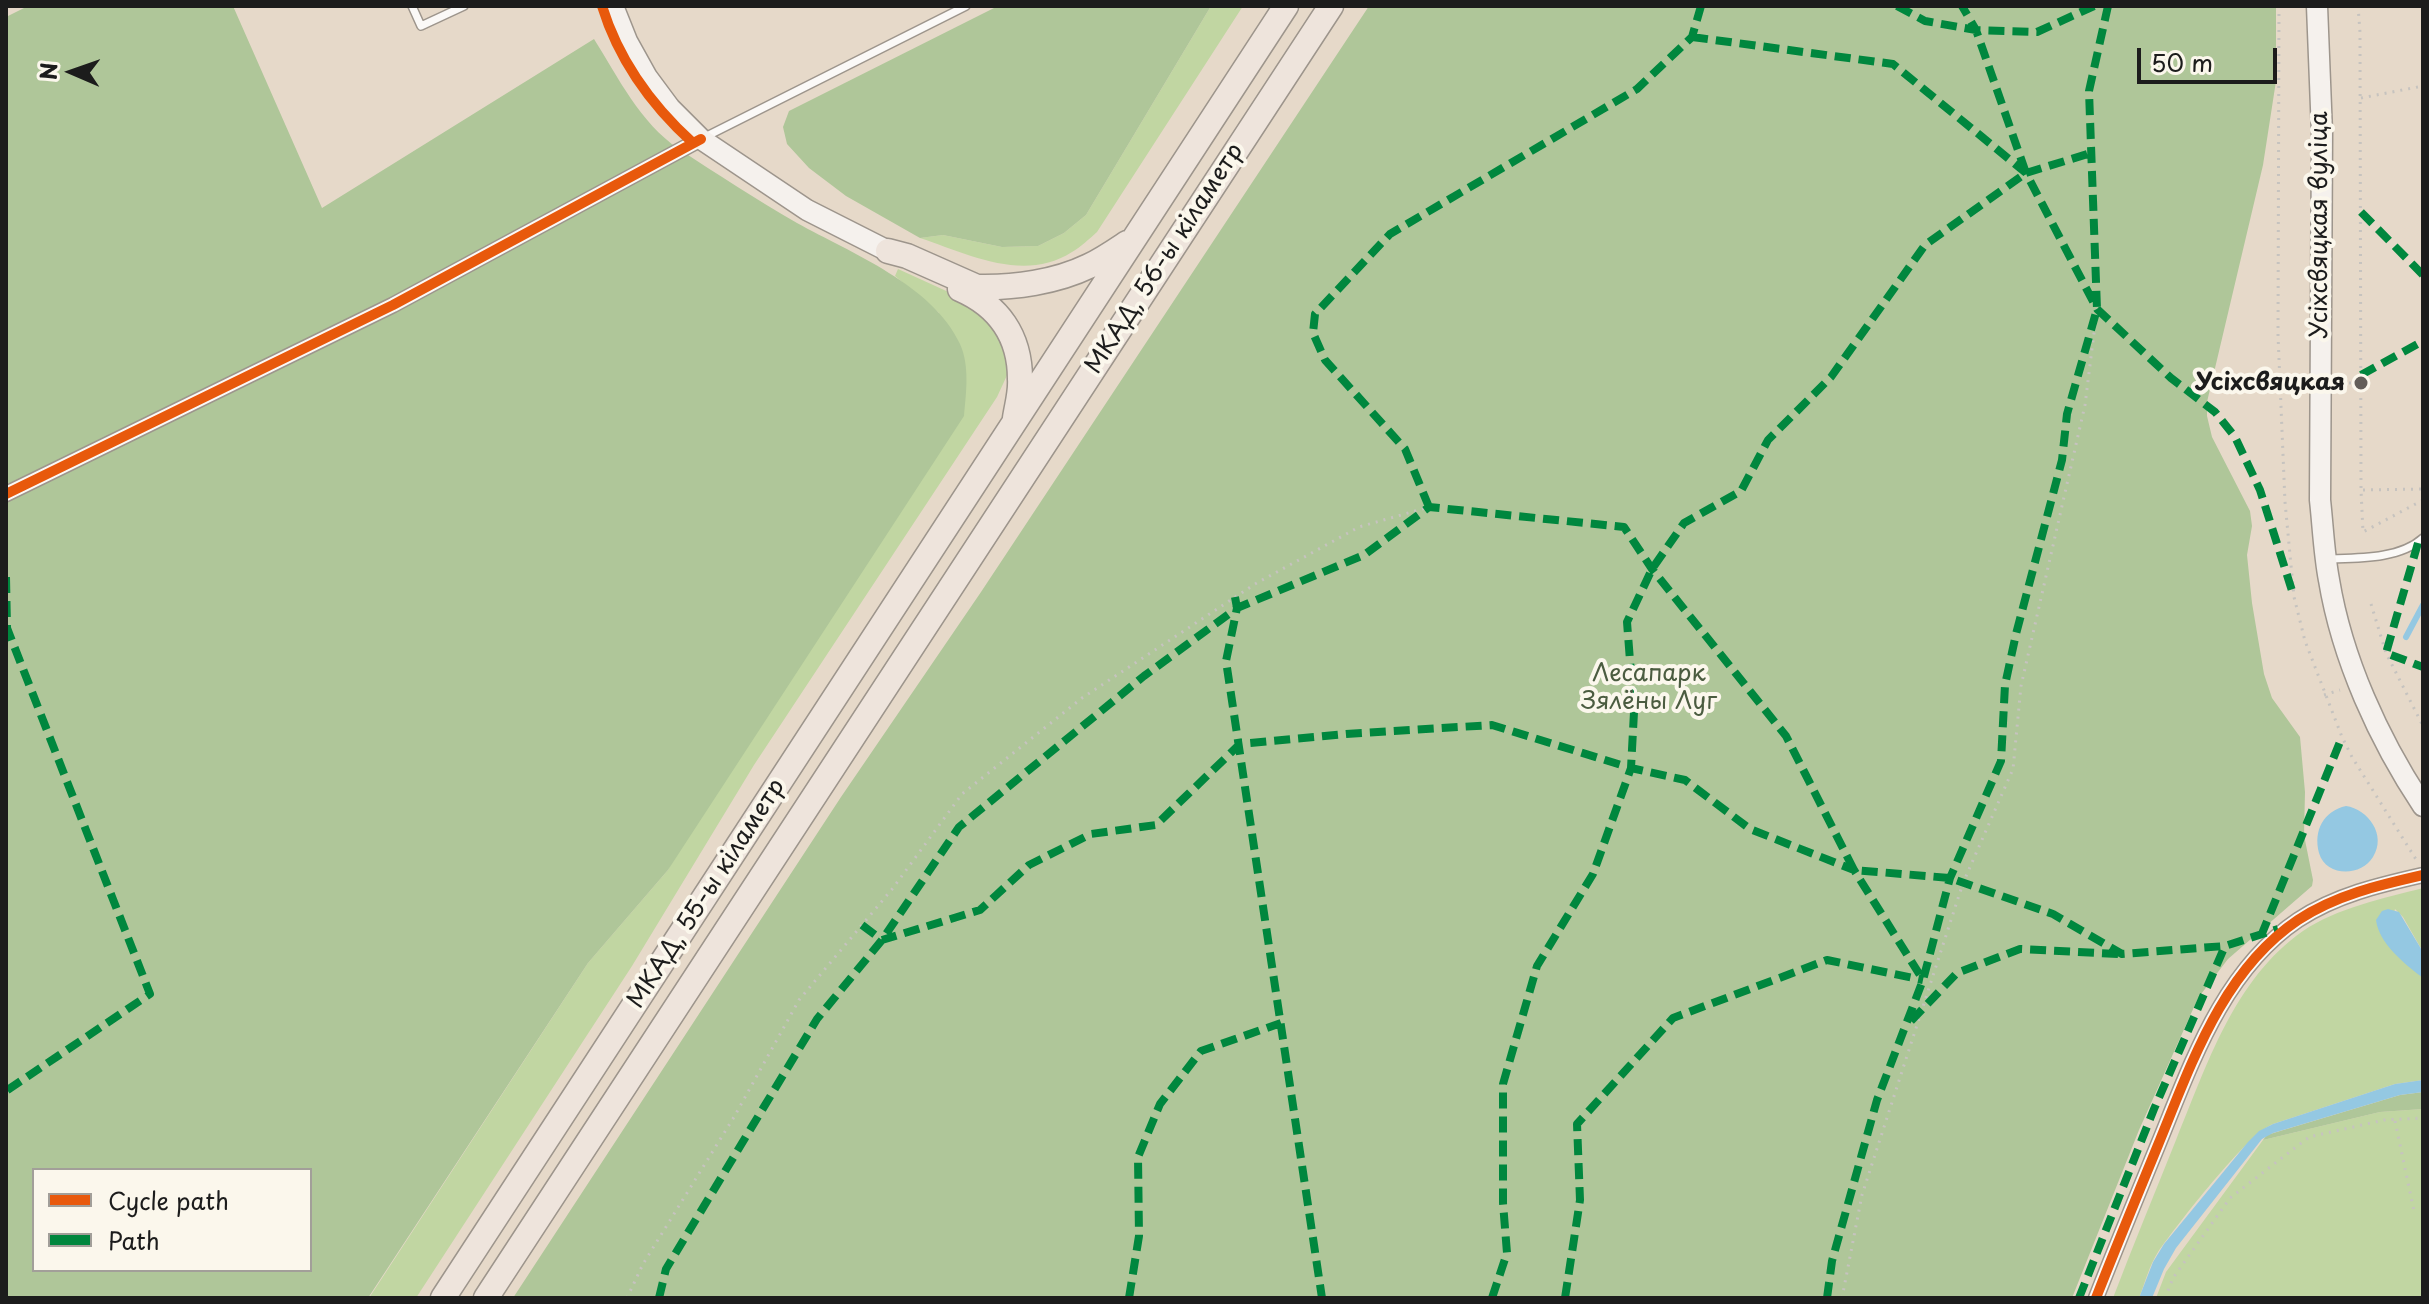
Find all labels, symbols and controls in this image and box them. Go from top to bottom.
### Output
north arrow [32,32,112,112]
scale bar [2141,32,2281,82]
text: 50 m [2151,44,2213,80]
text: N [31,62,64,80]
street label: Усіхсвяцкая вуліца [2306,111,2334,339]
street label: МКАД, 56-ы кіламетр [1080,139,1250,379]
place label: Усіхсвяцкая [2195,369,2345,397]
marker: Усіхсвяцкая [2352,374,2370,392]
park label: Лесапарк Зялёны Луг [1581,660,1717,716]
street label: МКАД, 55-ы кіламетр [622,774,792,1014]
legend [32,1168,312,1272]
text: Cycle path [108,1182,229,1218]
text: Path [108,1222,160,1258]

